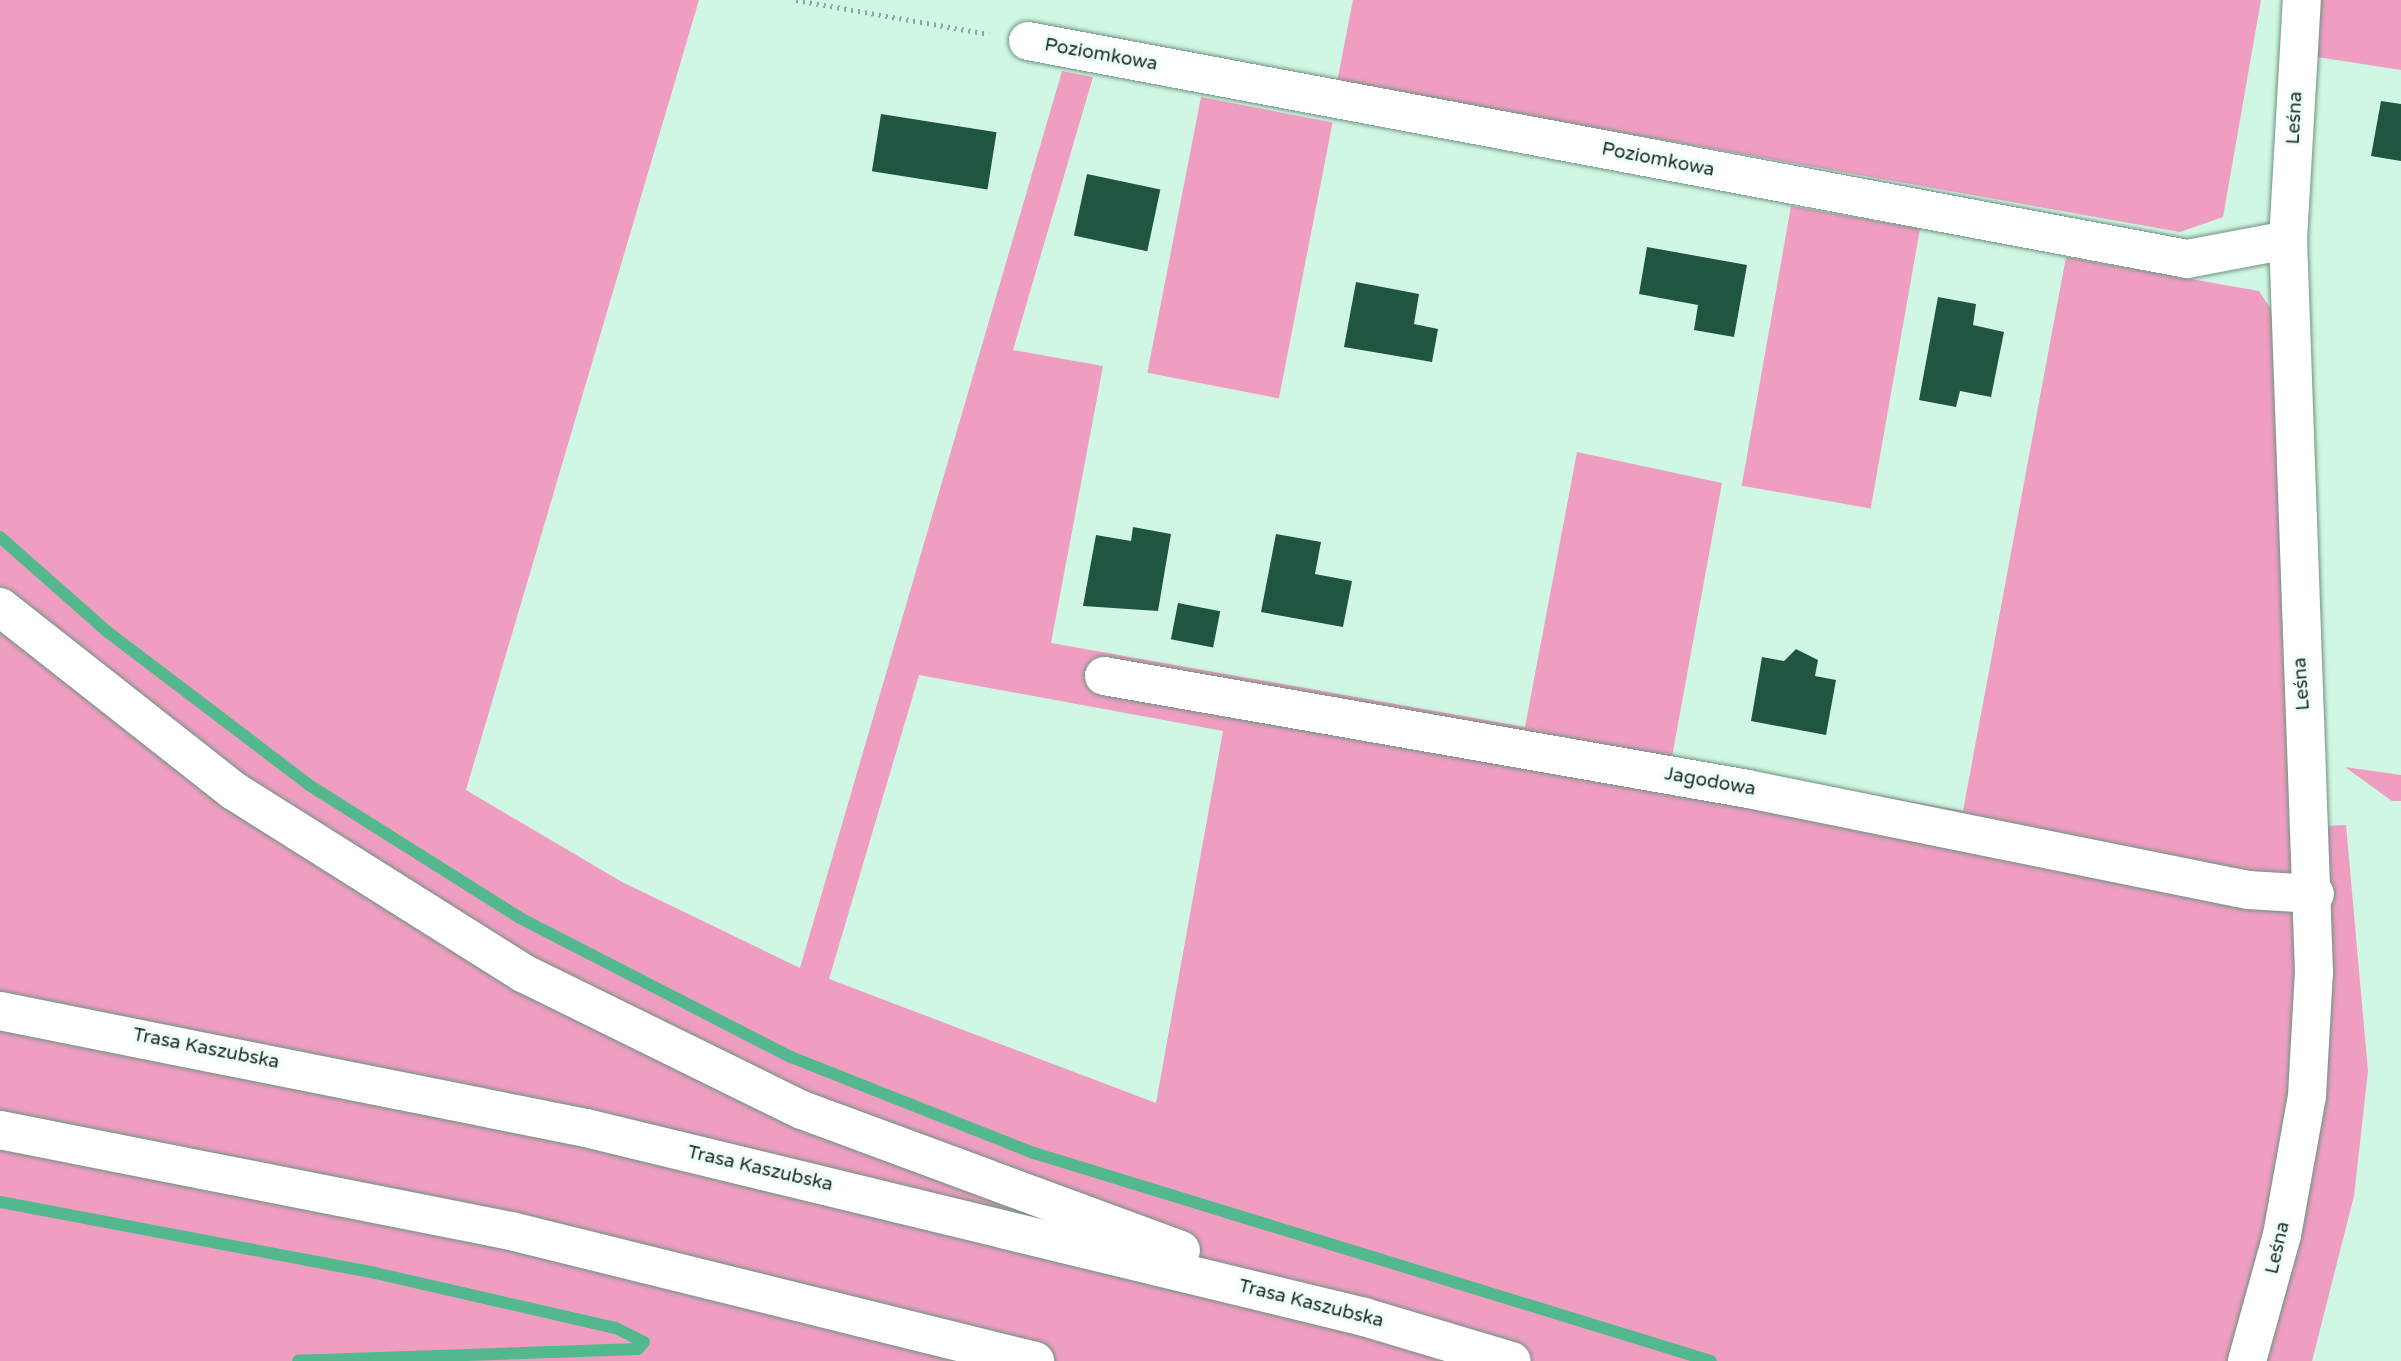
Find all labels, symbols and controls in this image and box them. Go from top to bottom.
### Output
street label: Poziomkowa [1043,34,1159,76]
street label: Leśna [2282,91,2308,145]
street label: Poziomkowa [1600,138,1716,182]
street label: Leśna [2289,657,2315,711]
street label: Jagodowa [1663,763,1757,801]
street label: Trasa Kaszubska [131,1024,281,1074]
street label: Trasa Kaszubska [685,1141,835,1197]
street label: Leśna [2261,1220,2295,1276]
street label: Trasa Kaszubska [1236,1275,1386,1333]

